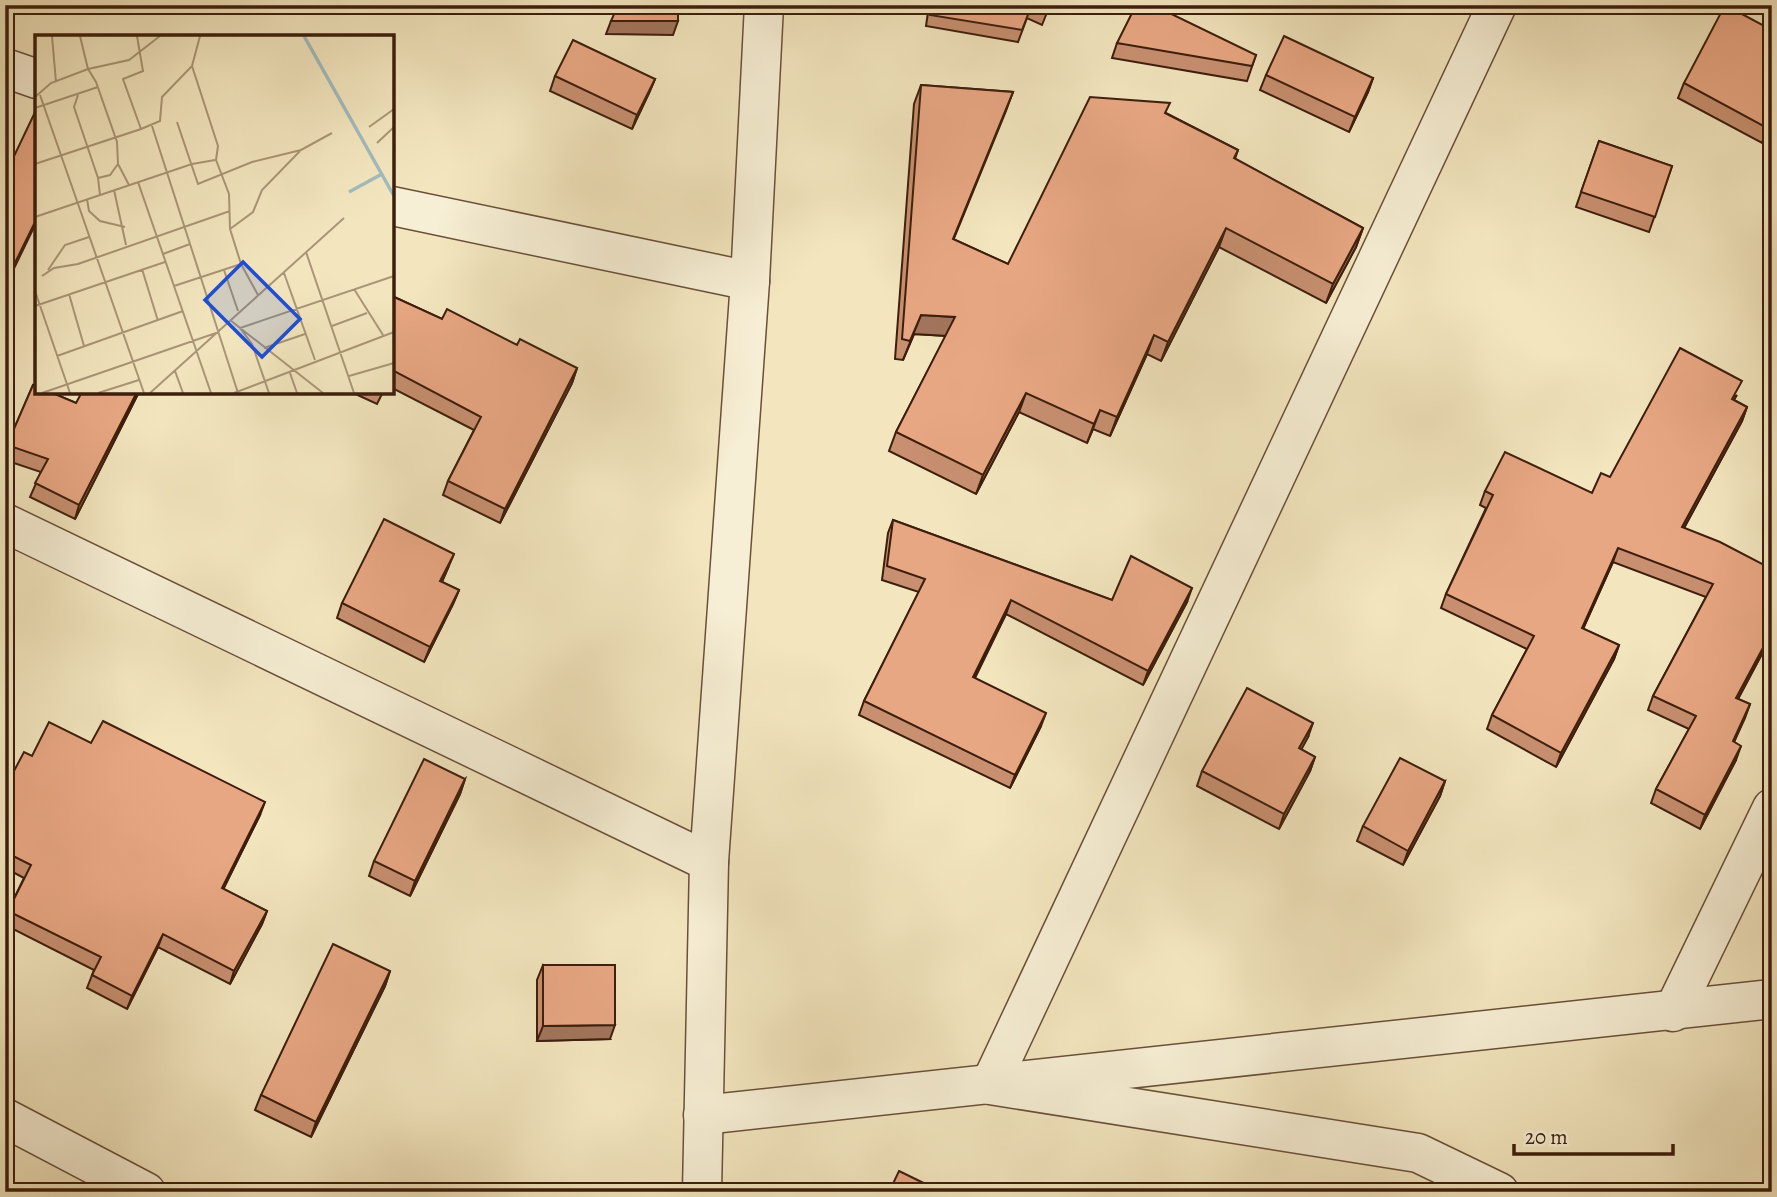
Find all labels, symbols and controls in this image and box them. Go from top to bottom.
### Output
inset map [35,35,394,394]
scale bar [1514,1113,1674,1157]
text: 20 m [1525,1123,1568,1151]

